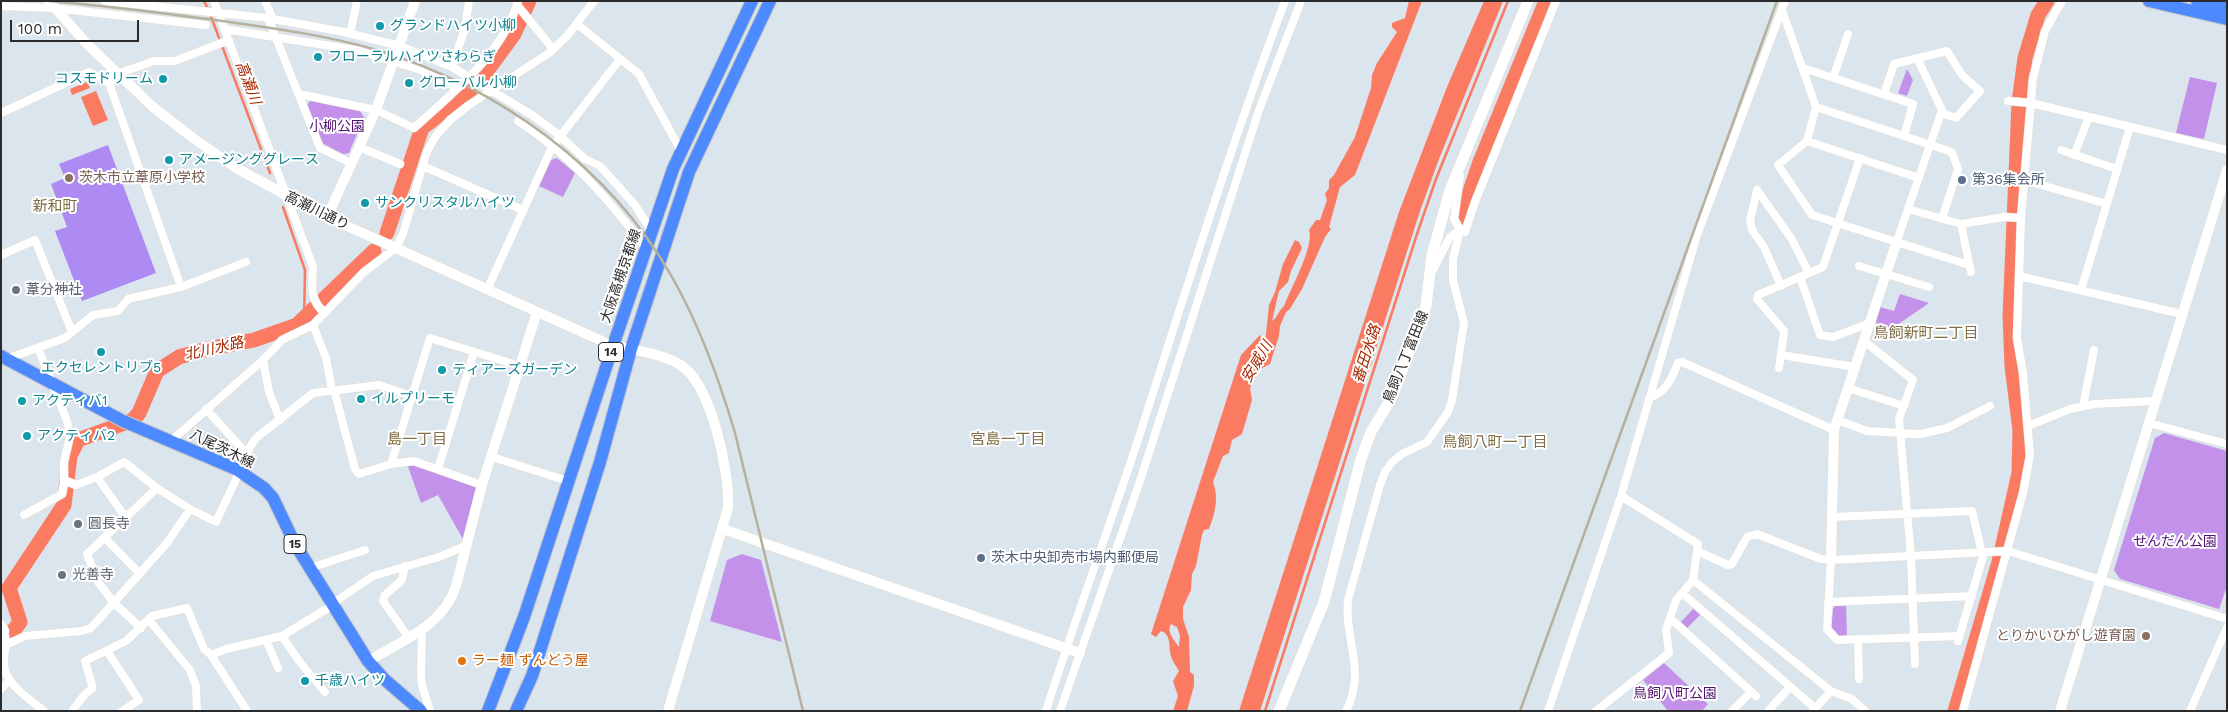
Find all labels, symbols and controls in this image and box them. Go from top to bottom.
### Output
scale bar [12,10,141,42]
place label: グランドハイツ小柳 [390,18,516,34]
text: 100 m [18,20,62,38]
marker: グランドハイツ小柳 [374,20,386,32]
place label: フローラルハイツさわらぎ [328,49,496,65]
marker: フローラルハイツさわらぎ [312,51,324,63]
water label: 高瀬川 [232,59,264,107]
place label: コスモドリーム [55,71,153,87]
marker: コスモドリーム [157,73,169,85]
place label: グローバル小柳 [419,75,517,91]
marker: グローバル小柳 [403,77,415,89]
park label: 小柳公園 [309,119,365,135]
place label: アメージンググレース [179,152,319,168]
marker: アメージンググレース [163,154,175,166]
place label: 茨木市立葦原小学校 [79,170,205,186]
marker: 茨木市立葦原小学校 [63,172,75,184]
place label: 第36集会所 [1972,172,2045,188]
marker: 第36集会所 [1956,174,1968,186]
street label: 高瀬川通り [282,188,352,234]
place label: サンクリスタルハイツ [375,195,515,211]
marker: サンクリスタルハイツ [359,197,371,209]
district label: 新和町 [33,198,77,216]
street label: 大阪高槻京都線 [597,227,645,325]
place label: 葦分神社 [26,282,82,298]
marker: 葦分神社 [10,284,22,296]
street label: 鳥飼八丁富田線 [1380,308,1432,406]
water label: 番田水路 [1349,323,1385,385]
district label: 鳥飼新町二丁目 [1874,325,1978,343]
water label: 北川水路 [183,333,245,365]
water label: 安威川 [1238,338,1276,386]
road number: 14 [598,342,624,362]
marker: エクセレントリブ5 [95,346,107,358]
place label: エクセレントリブ5 [41,360,161,376]
place label: ティアーズガーデン [452,362,577,378]
marker: ティアーズガーデン [436,364,448,376]
place label: イルプリーモ [371,391,455,407]
place label: アクティバ1 [32,393,107,409]
marker: イルプリーモ [355,393,367,405]
marker: アクティバ1 [16,395,28,407]
street label: 八尾茨木線 [187,426,257,472]
place label: アクティバ2 [37,428,115,444]
marker: アクティバ2 [21,430,33,442]
district label: 島一丁目 [387,431,447,449]
district label: 宮島一丁目 [971,431,1045,449]
district label: 鳥飼八町一丁目 [1443,434,1547,452]
place label: 圓長寺 [88,516,130,532]
marker: 圓長寺 [72,518,84,530]
road number: 15 [284,534,306,554]
park label: せんだん公園 [2133,534,2217,550]
place label: 茨木中央卸売市場内郵便局 [991,550,1159,566]
marker: 茨木中央卸売市場内郵便局 [975,552,987,564]
place label: 光善寺 [72,567,114,583]
marker: 光善寺 [56,569,68,581]
place label: とりかいひがし遊育園 [1996,628,2136,644]
marker: とりかいひがし遊育園 [2140,630,2152,642]
place label: ラー麺 ずんどう屋 [472,653,589,669]
marker: ラー麺 ずんどう屋 [456,655,468,667]
place label: 千歳ハイツ [315,673,385,689]
marker: 千歳ハイツ [299,675,311,687]
park label: 鳥飼八町公園 [1633,686,1717,702]

